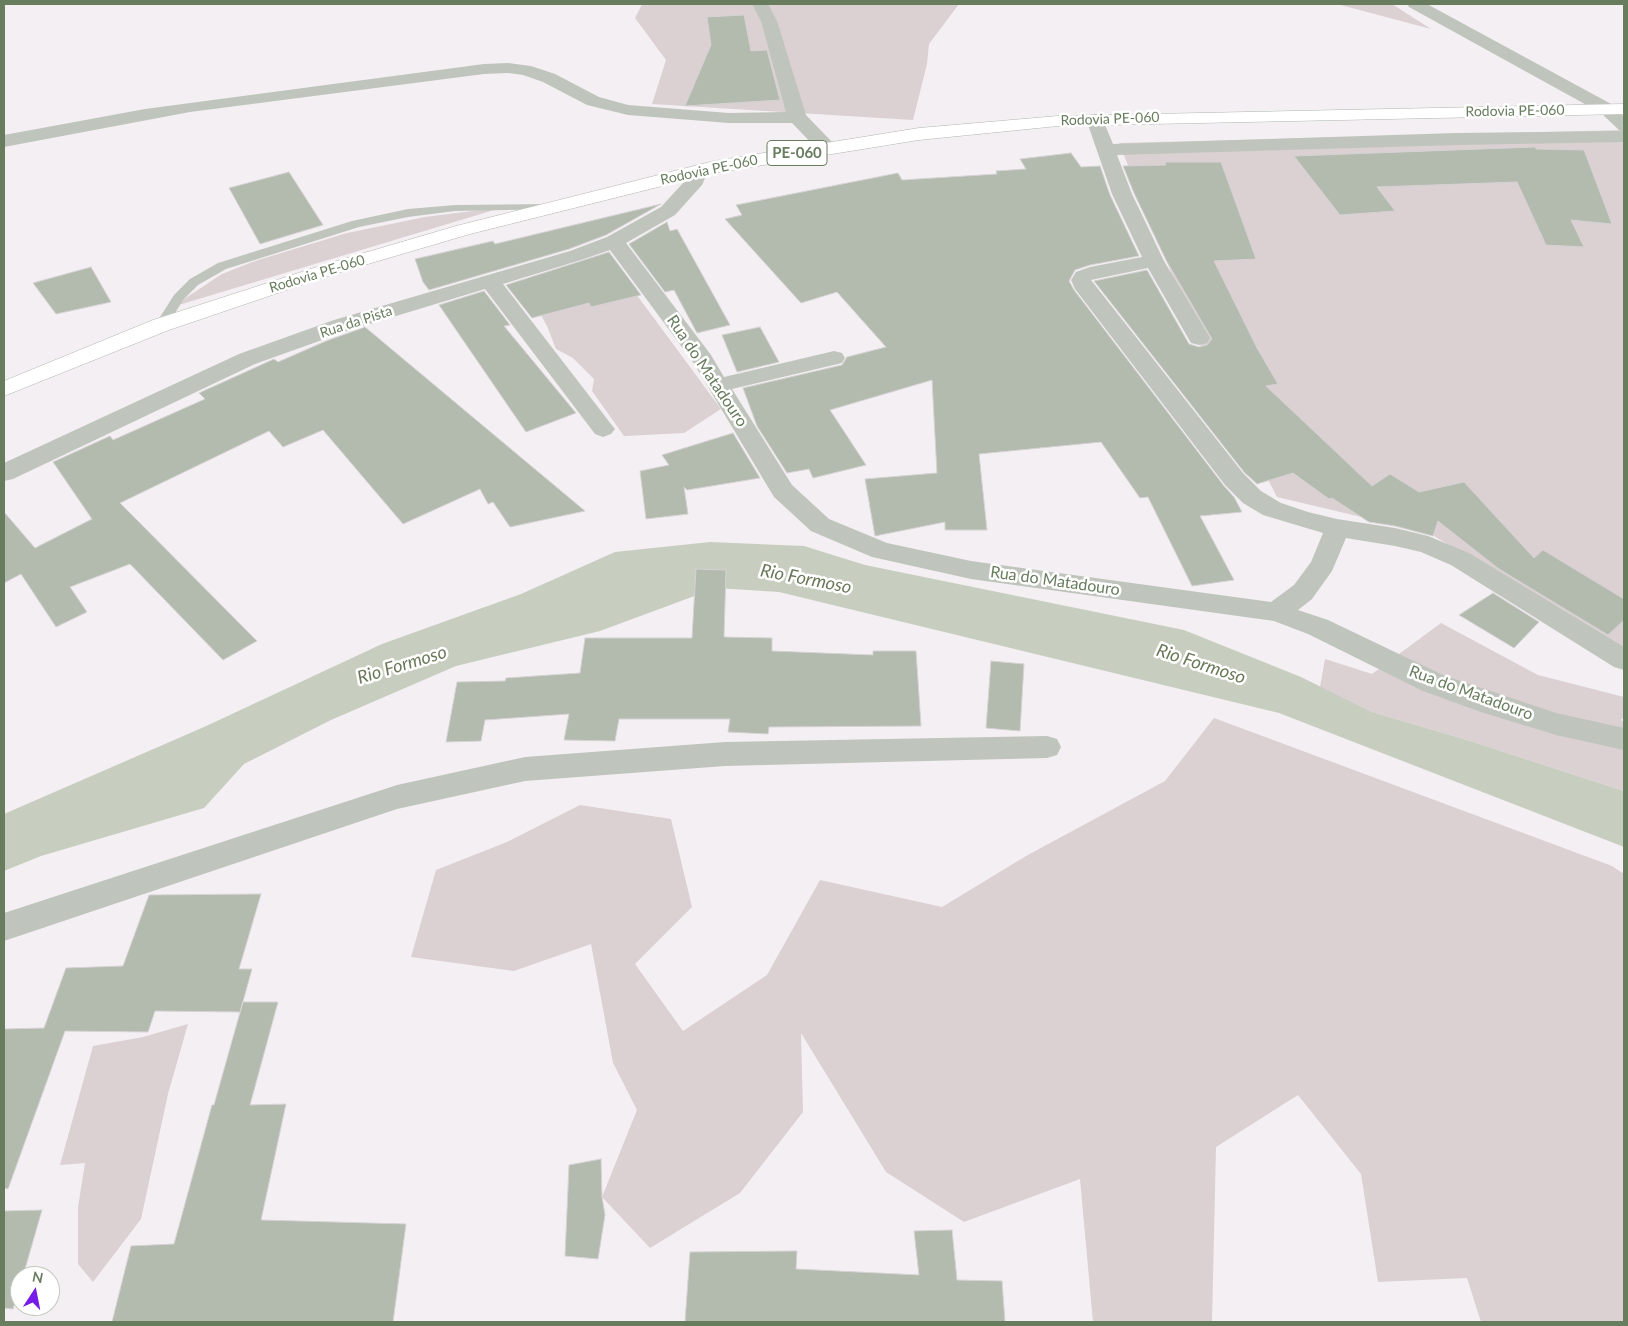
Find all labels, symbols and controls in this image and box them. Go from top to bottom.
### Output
street label: Rodovia PE-060 [1465,102,1565,120]
street label: Rodovia PE-060 [1060,109,1160,129]
road number: PE-060 [767,140,827,166]
street label: Rodovia PE-060 [659,151,759,189]
street label: Rodovia PE-060 [267,251,367,297]
street label: Rua da Pista [318,302,394,342]
street label: Rua do Matadouro [663,312,751,430]
water label: Rio Formoso [759,560,853,598]
street label: Rua do Matadouro [989,562,1121,600]
water label: Rio Formoso [1154,639,1248,689]
water label: Rio Formoso [355,641,449,689]
street label: Rua do Matadouro [1406,662,1536,724]
north arrow [10,1266,60,1316]
text: N [31,1267,45,1286]

